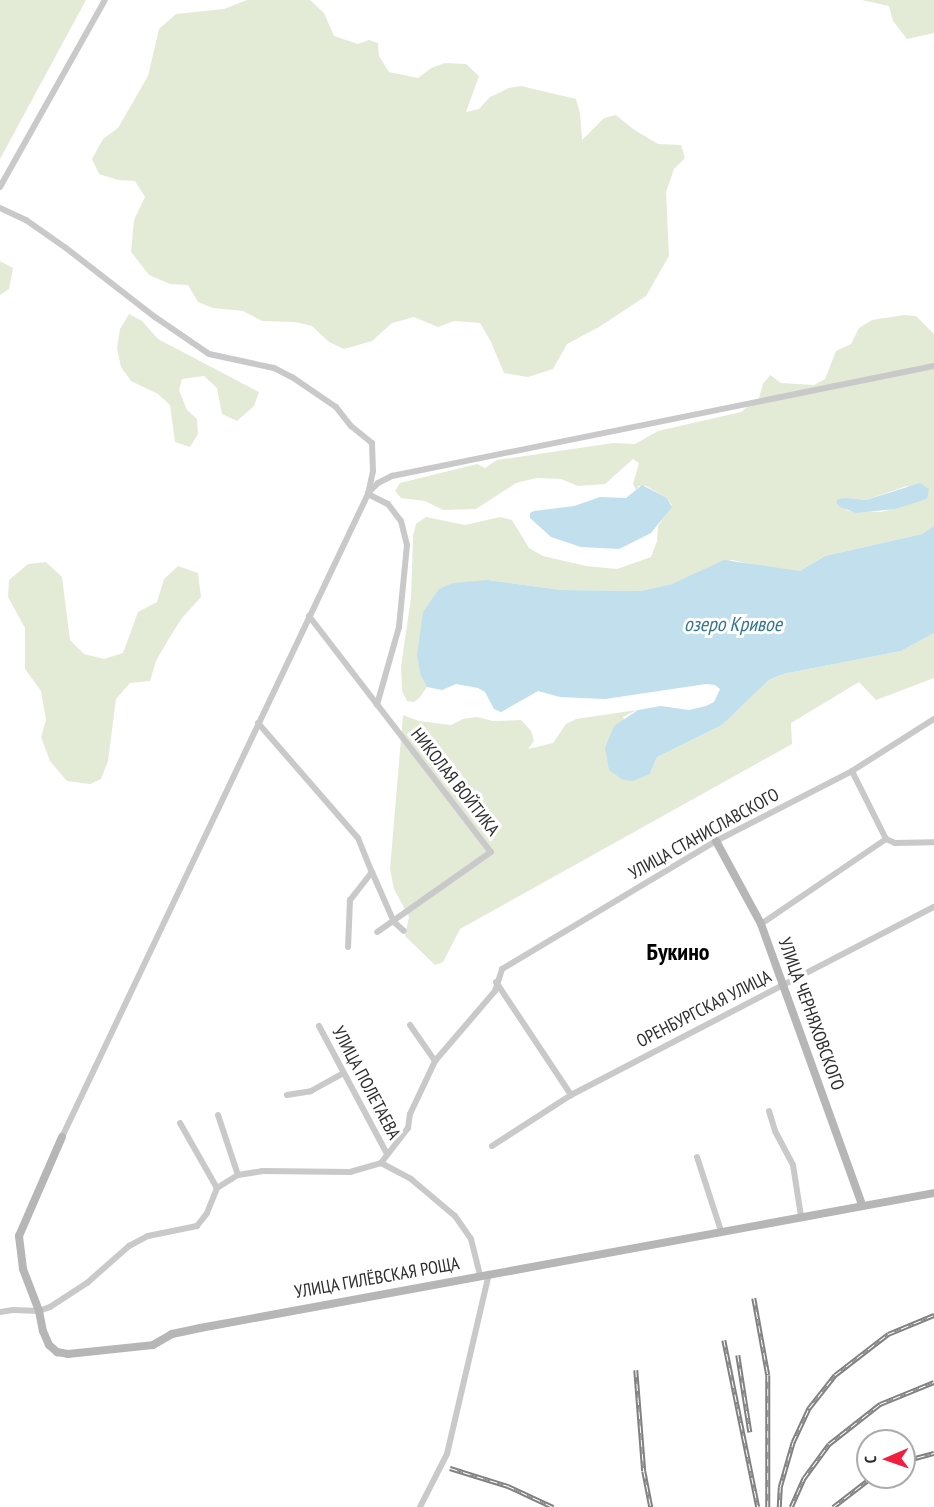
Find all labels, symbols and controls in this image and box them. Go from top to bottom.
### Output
water label: озеро Кривое [684,612,782,636]
street label: НИКОЛАЯ ВОЙТИКА [406,724,504,840]
street label: УЛИЦА СТАНИСЛАВСКОГО [625,784,783,884]
street label: УЛИЦА ЧЕРНЯХОВСКОГО [773,935,849,1093]
district label: Букино [647,938,709,966]
street label: ОРЕНБУРГСКАЯ УЛИЦА [633,966,775,1052]
street label: УЛИЦА ПОЛЕТАЕВА [327,1023,405,1143]
street label: УЛИЦА ГИЛЁВСКАЯ РОЩА [293,1253,461,1303]
north arrow [856,1429,916,1489]
text: С [860,1456,880,1464]

